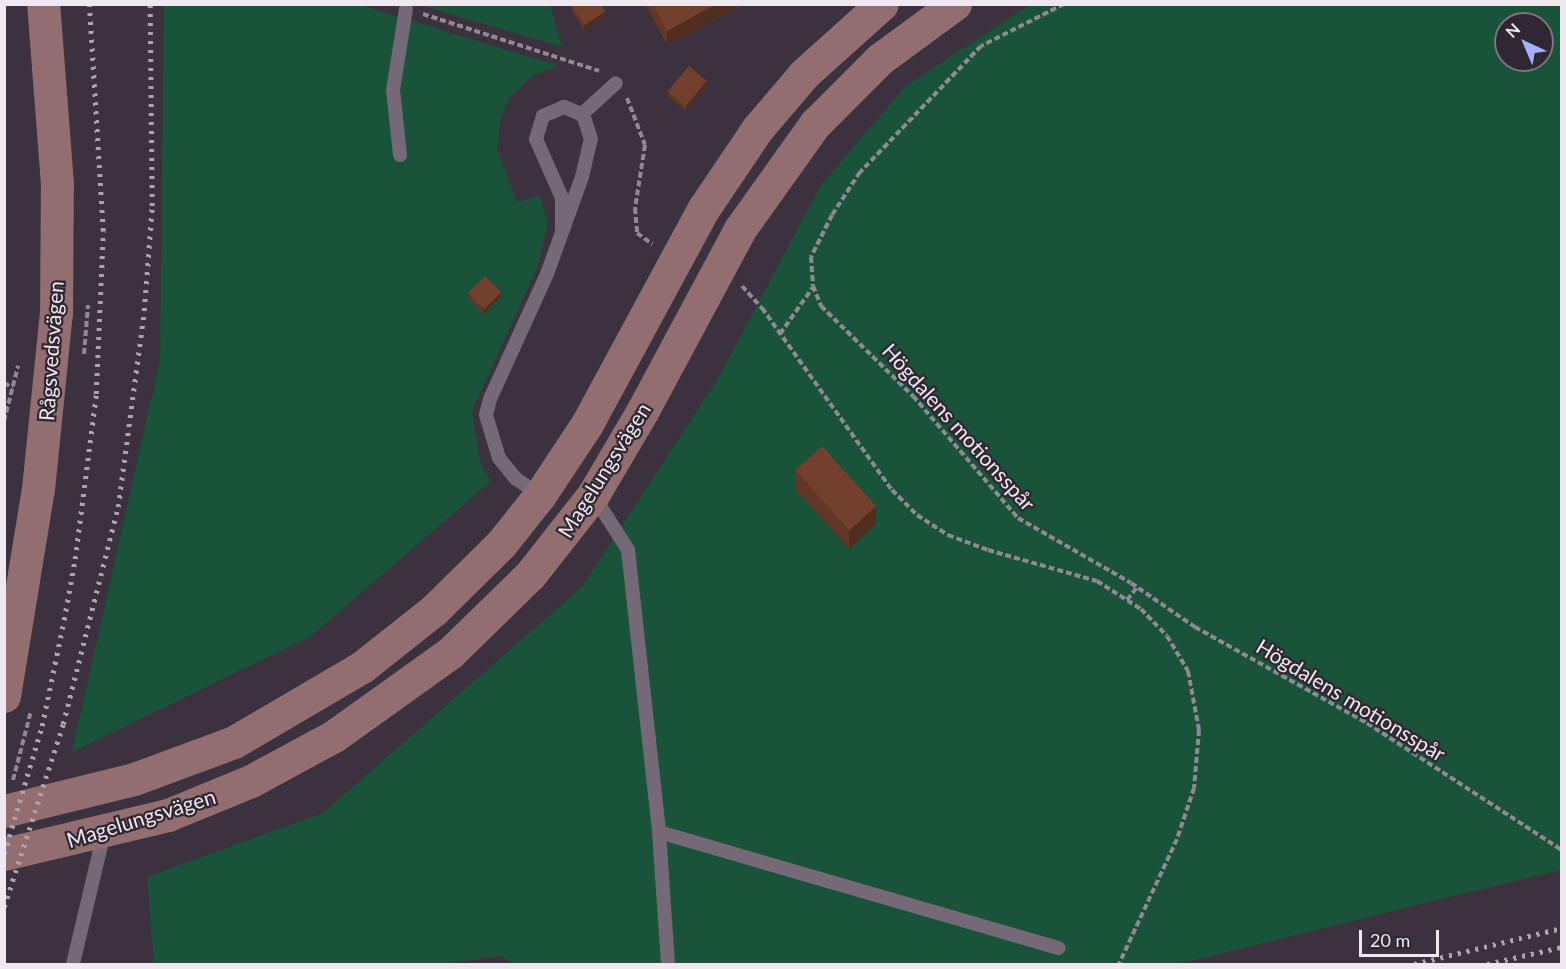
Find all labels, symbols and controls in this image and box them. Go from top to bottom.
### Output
north arrow [1494,12,1554,72]
text: N [1501,19,1524,41]
street label: Rågsvedsvägen [34,280,68,422]
street label: Högdalens motionsspår [877,338,1041,516]
street label: Magelungsvägen [552,398,656,542]
street label: Högdalens motionsspår [1252,633,1450,767]
street label: Magelungsvägen [64,783,218,853]
scale bar [1362,918,1442,956]
text: 20 m [1370,929,1410,951]

